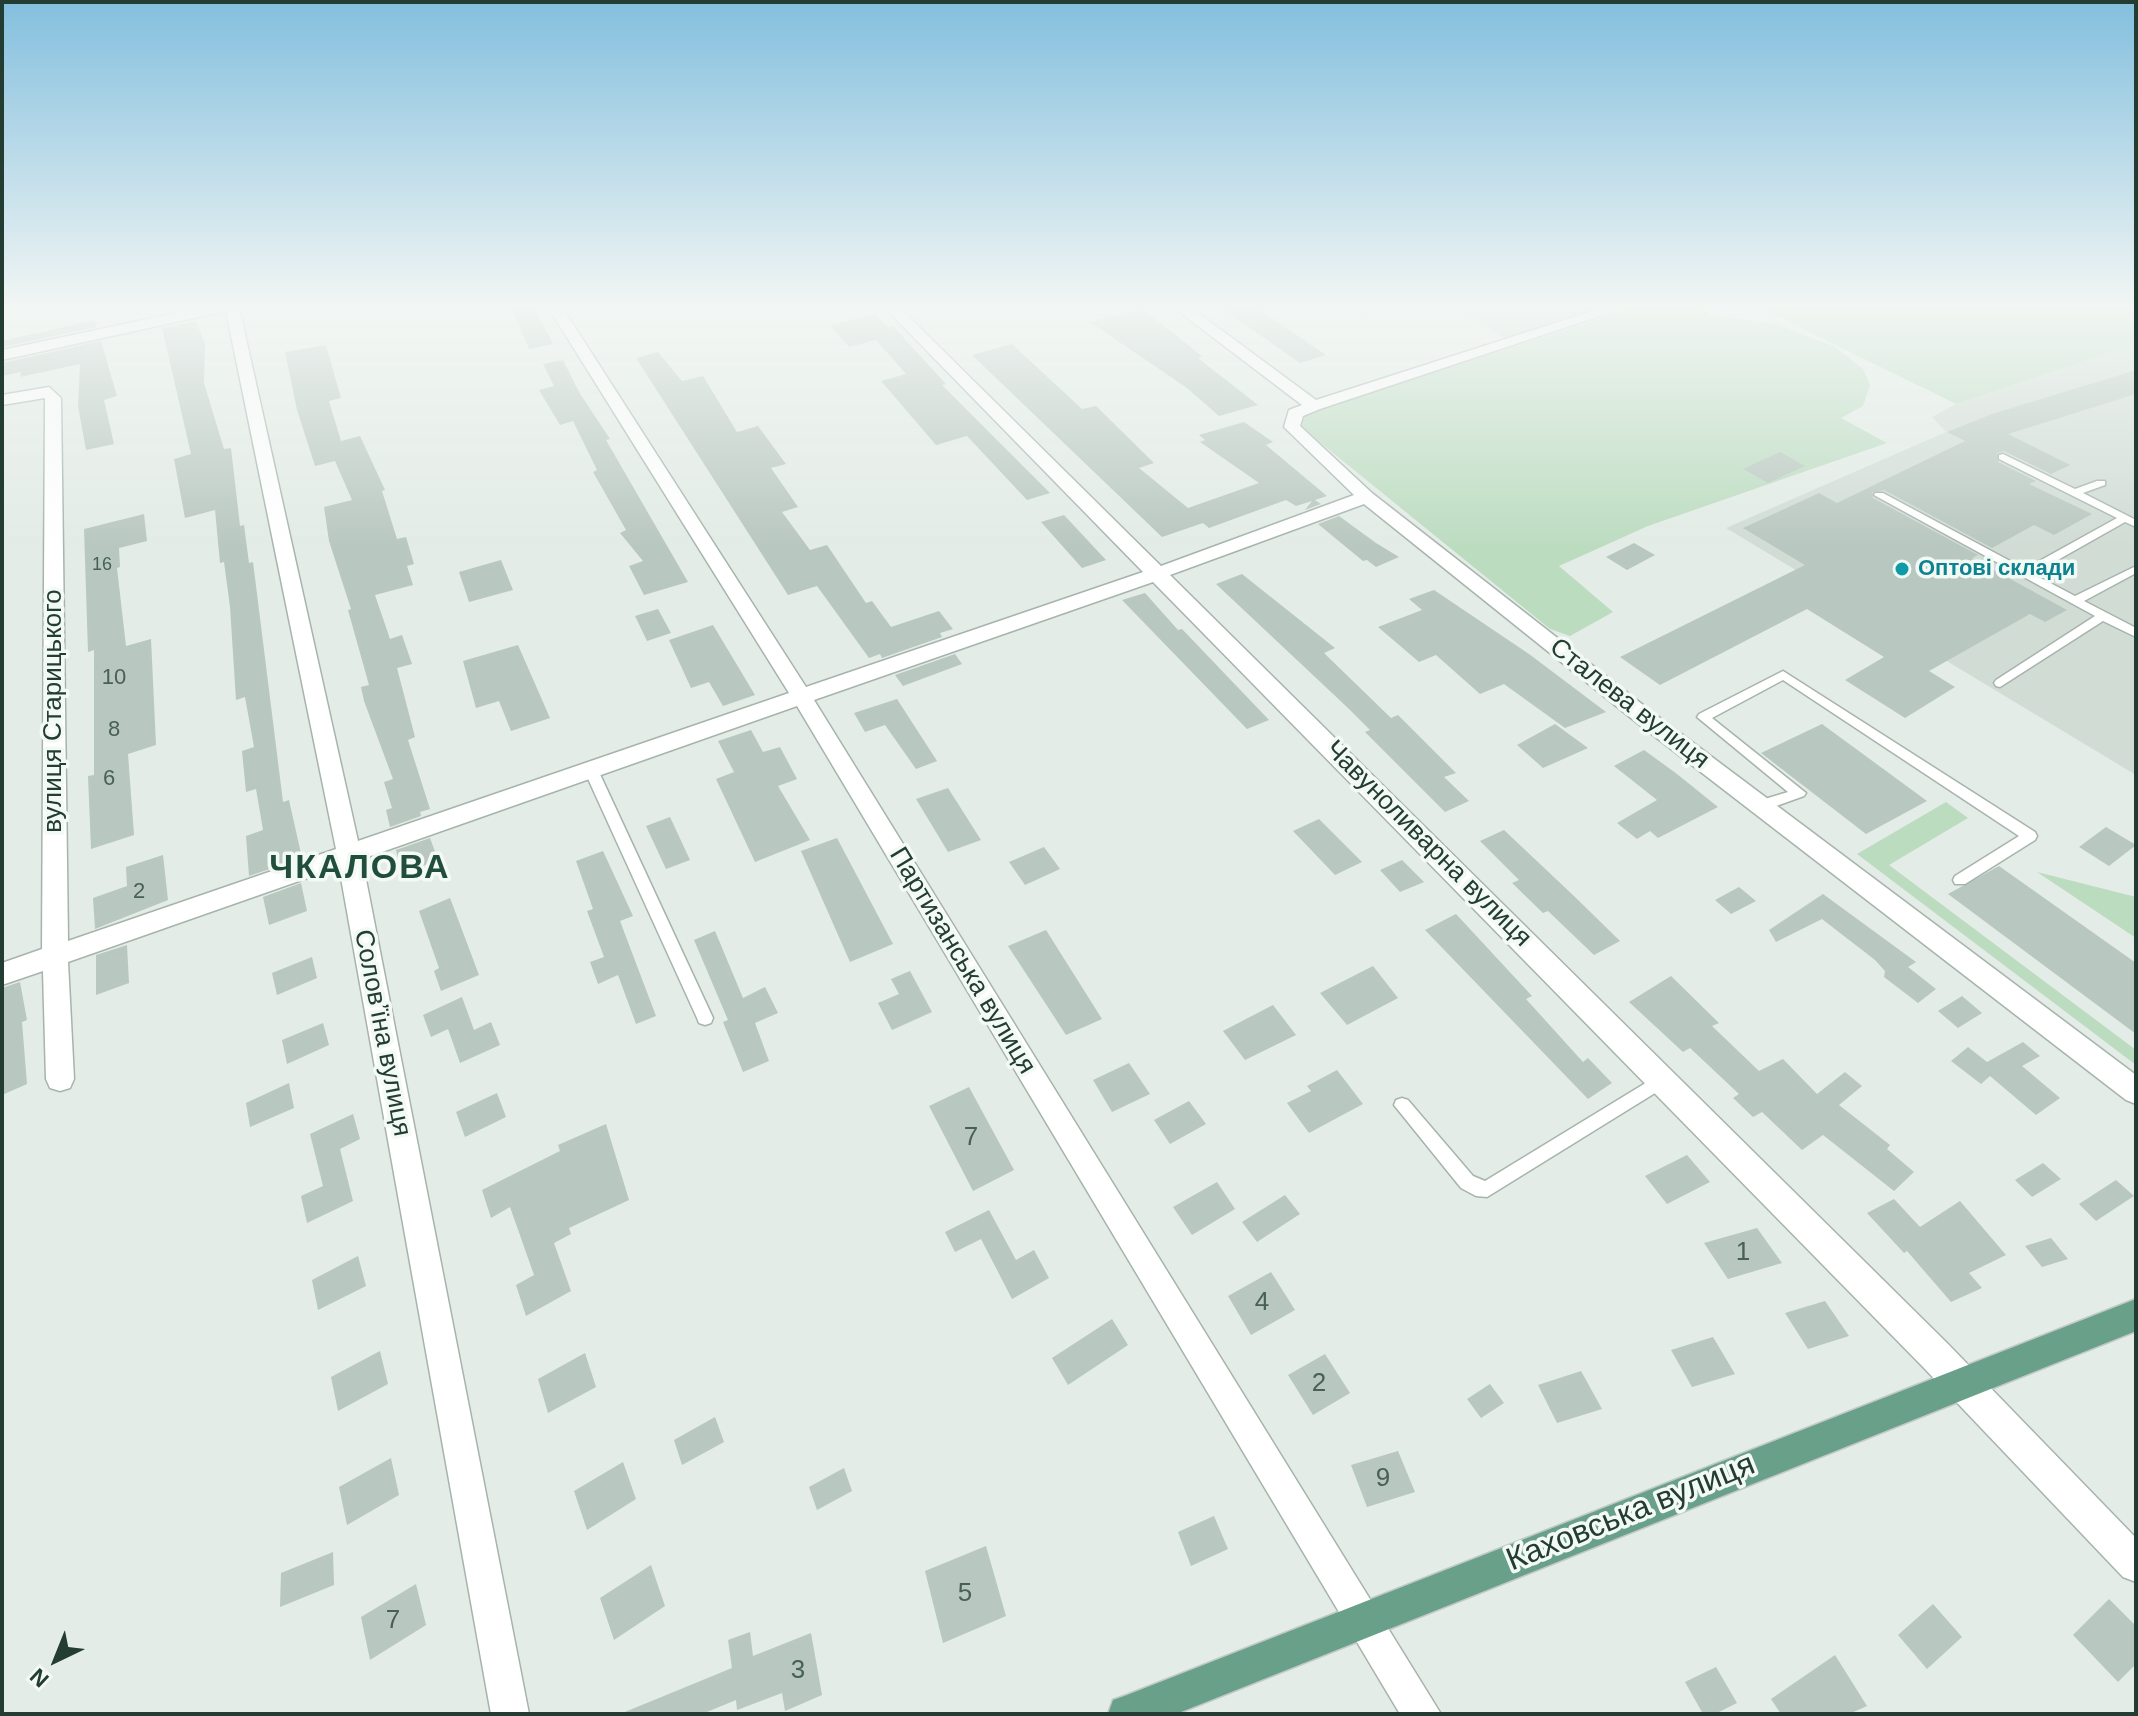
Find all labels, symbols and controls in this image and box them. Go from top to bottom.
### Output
house number: 16 [92,554,112,576]
place label: Оптові склади [1918,556,2075,582]
marker: Оптові склади [1893,560,1911,578]
street label: вулиця Старицького [38,589,70,833]
street label: Сталева вулиця [1543,632,1715,776]
house number: 10 [102,665,126,691]
house number: 8 [108,717,120,743]
street label: Чавуноливарна вулиця [1318,734,1538,954]
house number: 6 [103,766,115,792]
street label: Партизанська вулиця [882,842,1042,1080]
district label: ЧКАЛОВА [269,849,451,889]
house number: 2 [133,879,145,905]
street label: Соловʼїна вулиця [347,927,417,1139]
house number: 7 [964,1122,978,1154]
house number: 1 [1736,1237,1750,1269]
house number: 4 [1255,1287,1269,1319]
house number: 2 [1312,1368,1326,1400]
street label: Каховська вулиця [1501,1446,1761,1580]
house number: 9 [1376,1463,1390,1495]
house number: 5 [958,1578,972,1610]
house number: 7 [386,1605,400,1637]
north arrow [16,1620,96,1700]
house number: 3 [791,1655,805,1687]
text: N [25,1663,54,1692]

